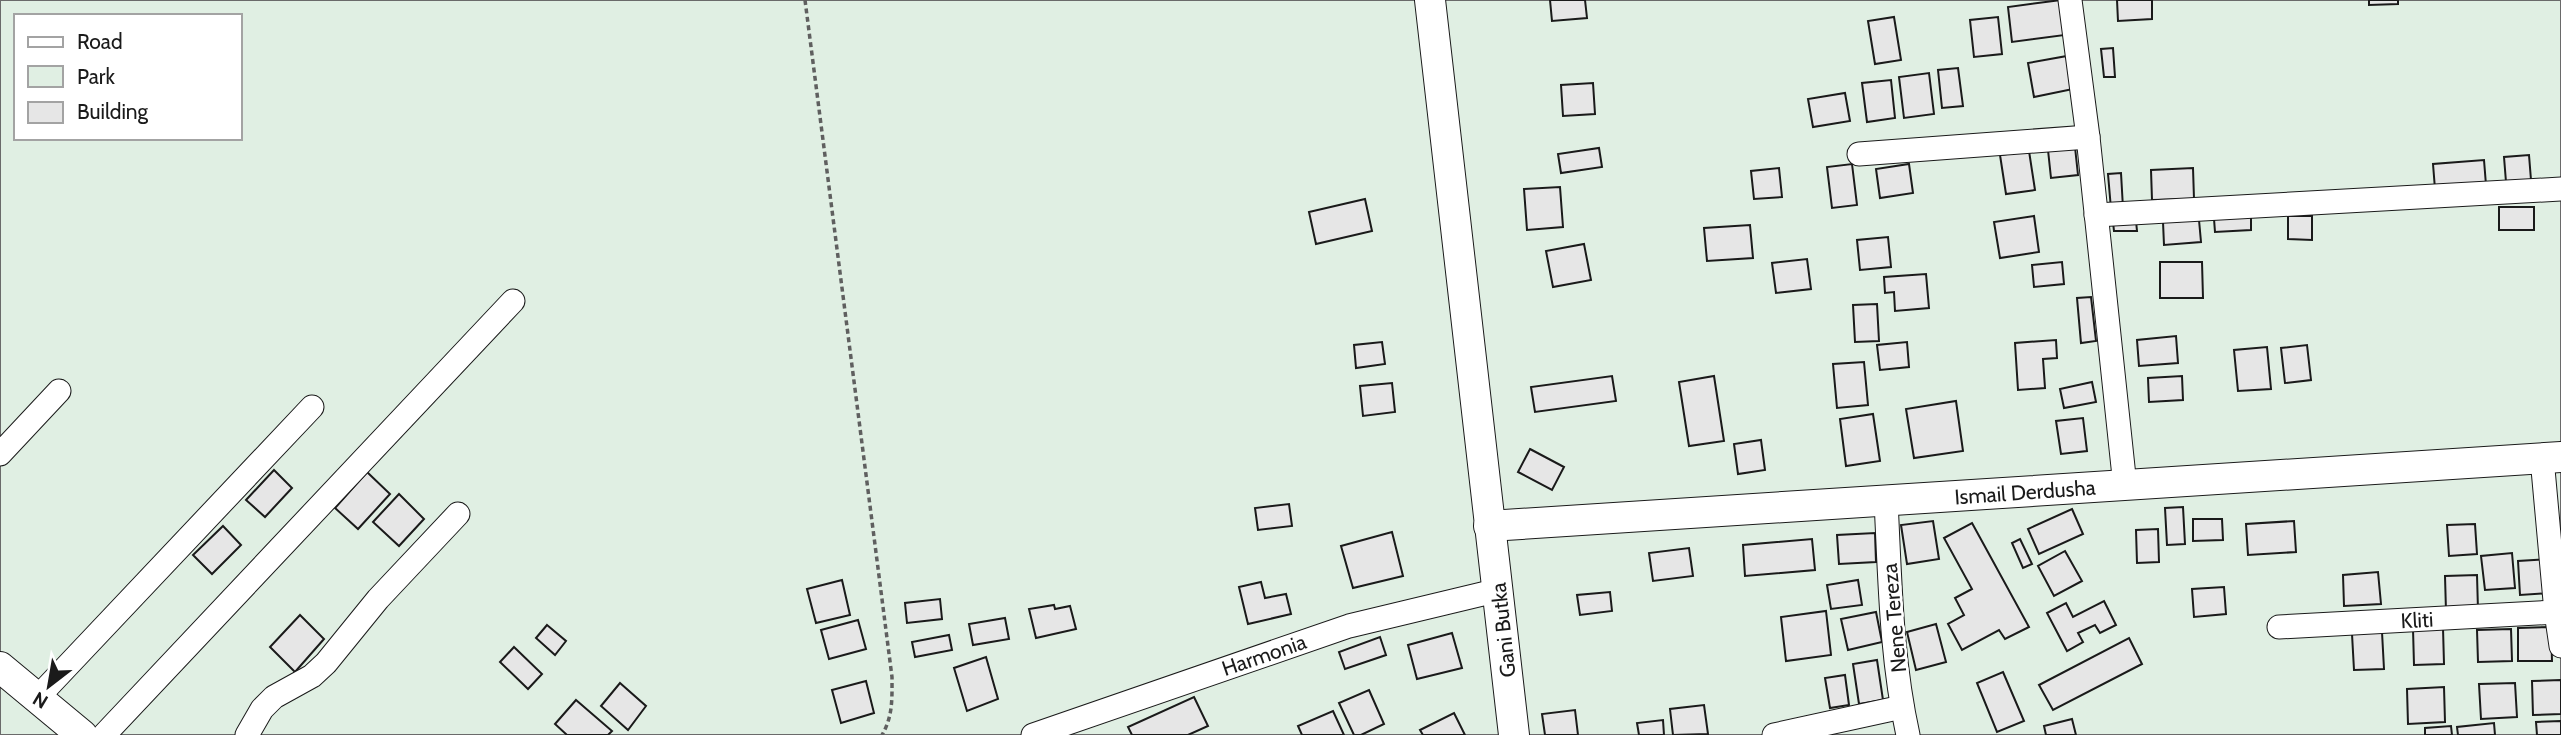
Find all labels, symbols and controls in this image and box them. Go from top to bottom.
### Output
legend [14,14,242,140]
text: Road [77,29,123,54]
text: Park [77,64,115,89]
text: Building [77,99,149,124]
street label: Ismail Derdusha [1954,475,2096,509]
street label: Nene Tereza [1877,562,1911,674]
street label: Gani Butka [1486,581,1520,679]
street label: Kliti [2400,607,2434,633]
street label: Harmonia [1219,629,1309,681]
north arrow [14,651,84,721]
text: N [29,687,52,713]

